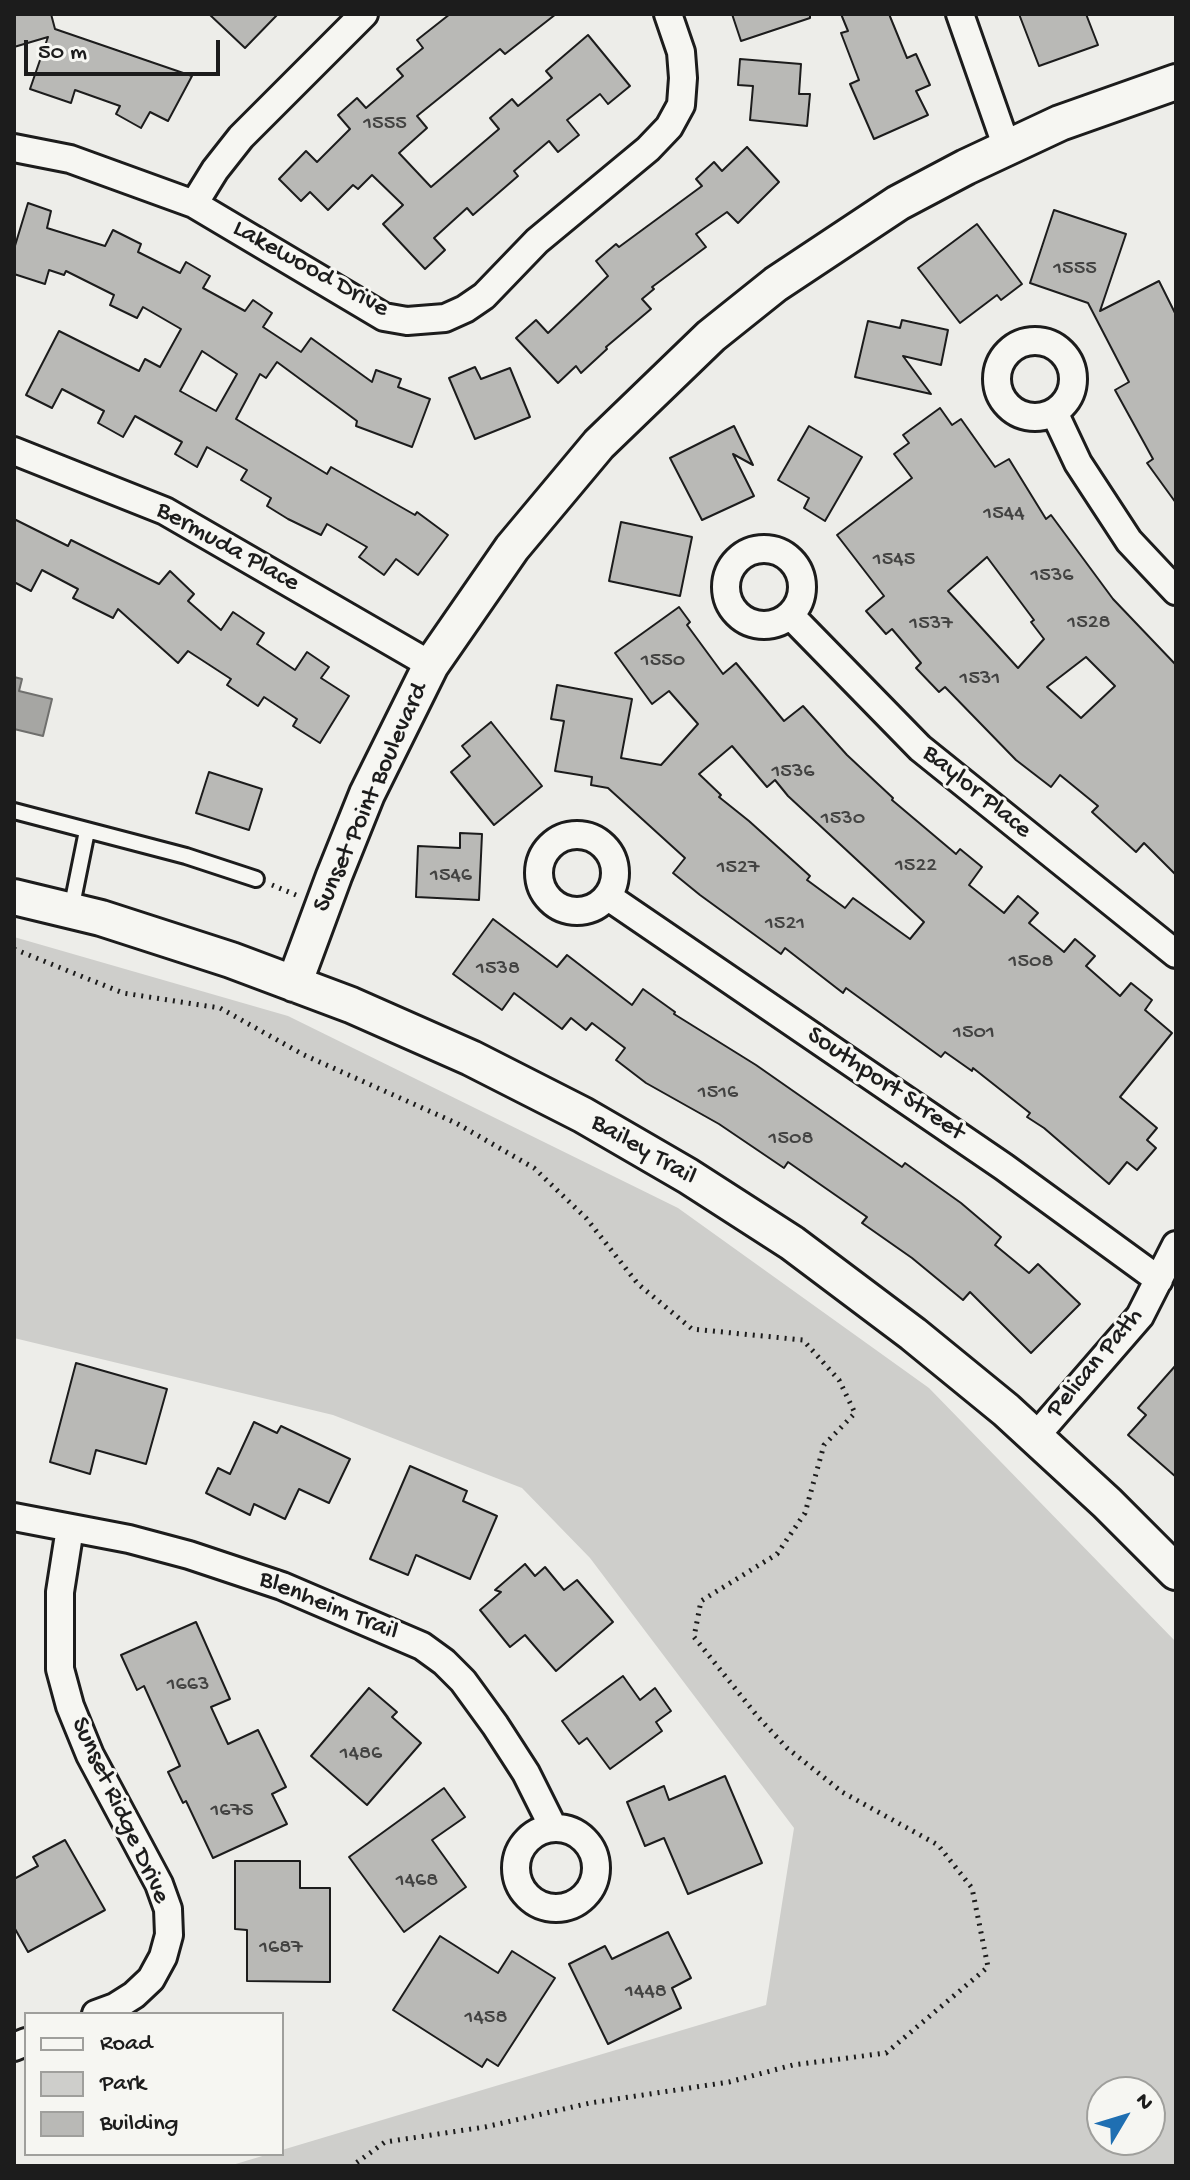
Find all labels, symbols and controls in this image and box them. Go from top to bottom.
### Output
scale bar [28,24,224,74]
text: 50 m [38,39,87,68]
house number: 1555 [363,112,407,138]
street label: Lakewood Drive [226,214,394,326]
house number: 1555 [1053,257,1097,283]
street label: Bermuda Place [150,496,304,600]
house number: 1544 [983,502,1025,528]
house number: 1545 [873,548,915,574]
house number: 1536 [1030,564,1074,590]
house number: 1528 [1067,611,1111,637]
house number: 1537 [909,612,953,638]
house number: 1550 [641,649,685,675]
house number: 1531 [960,667,1000,693]
street label: Sunset Point Boulevard [307,679,437,917]
street label: Baylor Place [915,739,1037,847]
house number: 1536 [771,760,815,786]
house number: 1530 [821,807,865,833]
house number: 1522 [895,854,937,880]
house number: 1527 [717,856,759,882]
house number: 1546 [430,864,472,890]
house number: 1521 [765,912,805,938]
house number: 1508 [1009,950,1053,976]
house number: 1538 [476,957,520,983]
street label: Southport Street [800,1021,970,1149]
house number: 1501 [953,1021,995,1047]
house number: 1516 [698,1081,738,1107]
street label: Bailey Trail [585,1108,701,1194]
house number: 1508 [769,1127,813,1153]
street label: Pelican Path [1041,1303,1151,1425]
street label: Blenheim Trail [254,1565,402,1649]
house number: 1663 [167,1673,209,1699]
street label: Sunset Ridge Drive [62,1713,176,1909]
house number: 1486 [340,1742,382,1768]
house number: 1675 [210,1799,254,1825]
house number: 1468 [396,1869,438,1895]
house number: 1687 [259,1936,303,1962]
house number: 1448 [625,1980,667,2006]
house number: 1458 [465,2006,507,2032]
legend [24,2012,284,2156]
text: Road [100,2030,152,2059]
text: Park [100,2070,146,2099]
north arrow [1086,2076,1166,2156]
text: N [1129,2089,1158,2116]
text: Building [100,2110,178,2139]

